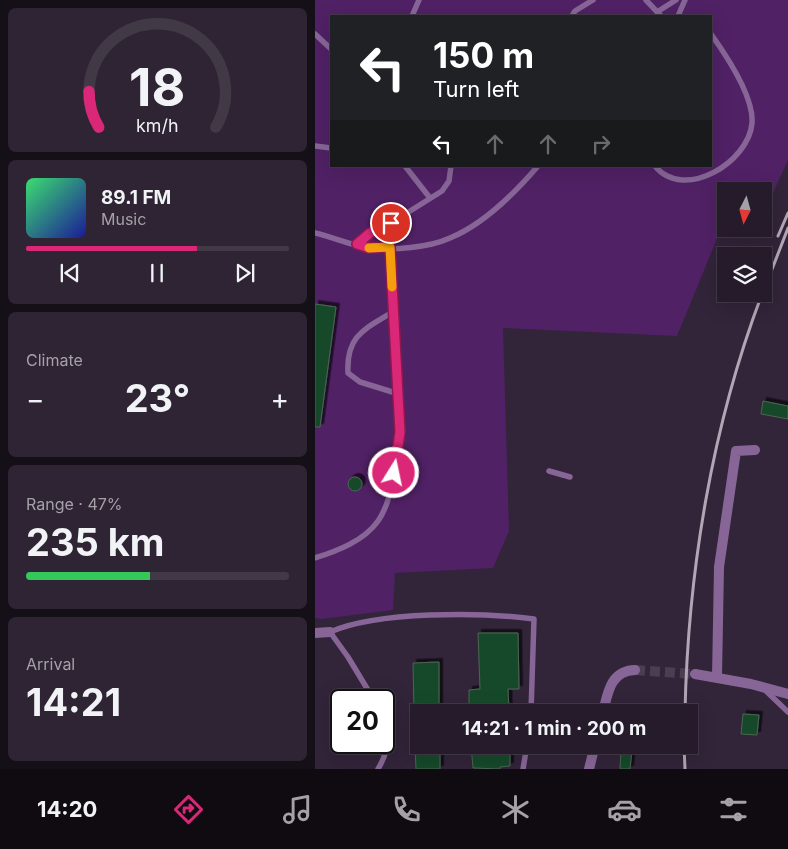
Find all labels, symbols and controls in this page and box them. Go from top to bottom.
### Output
text: 150 m [433,34,534,76]
icon: left [350,35,415,100]
text: 18 [129,56,186,119]
text: Turn left [433,76,519,102]
text: km/h [136,115,179,136]
icon: left [428,130,456,158]
icon: ahead [481,130,509,158]
icon: ahead [534,130,562,158]
icon: right [587,130,615,158]
north arrow [717,182,773,238]
map controls [717,182,772,302]
text: 89.1 FM [101,186,171,209]
pin [370,202,412,244]
text: Music [101,209,146,229]
icon: arrive [377,209,405,237]
button: layers [717,247,772,302]
icon: previous [56,259,84,287]
icon: pause [143,259,171,287]
icon: next [231,259,259,287]
text: Climate [26,350,83,370]
text: 23° [125,375,190,421]
text: − [26,382,45,416]
text: + [270,382,289,416]
position arrow [367,446,419,498]
text: Range · 47% [26,494,123,514]
text: 235 km [26,519,164,565]
text: Arrival [26,654,75,674]
text: 14:21 [26,679,121,725]
speed limit sign: 20 [330,689,395,754]
text: 14:21 · 1 min · 200 m [462,717,646,740]
icon: directions [171,792,206,827]
icon: music [280,792,315,827]
icon: phone [389,792,424,827]
icon: climate [498,792,533,827]
icon: car [607,792,642,827]
icon: filters [716,792,751,827]
text: 14:20 [37,796,97,822]

